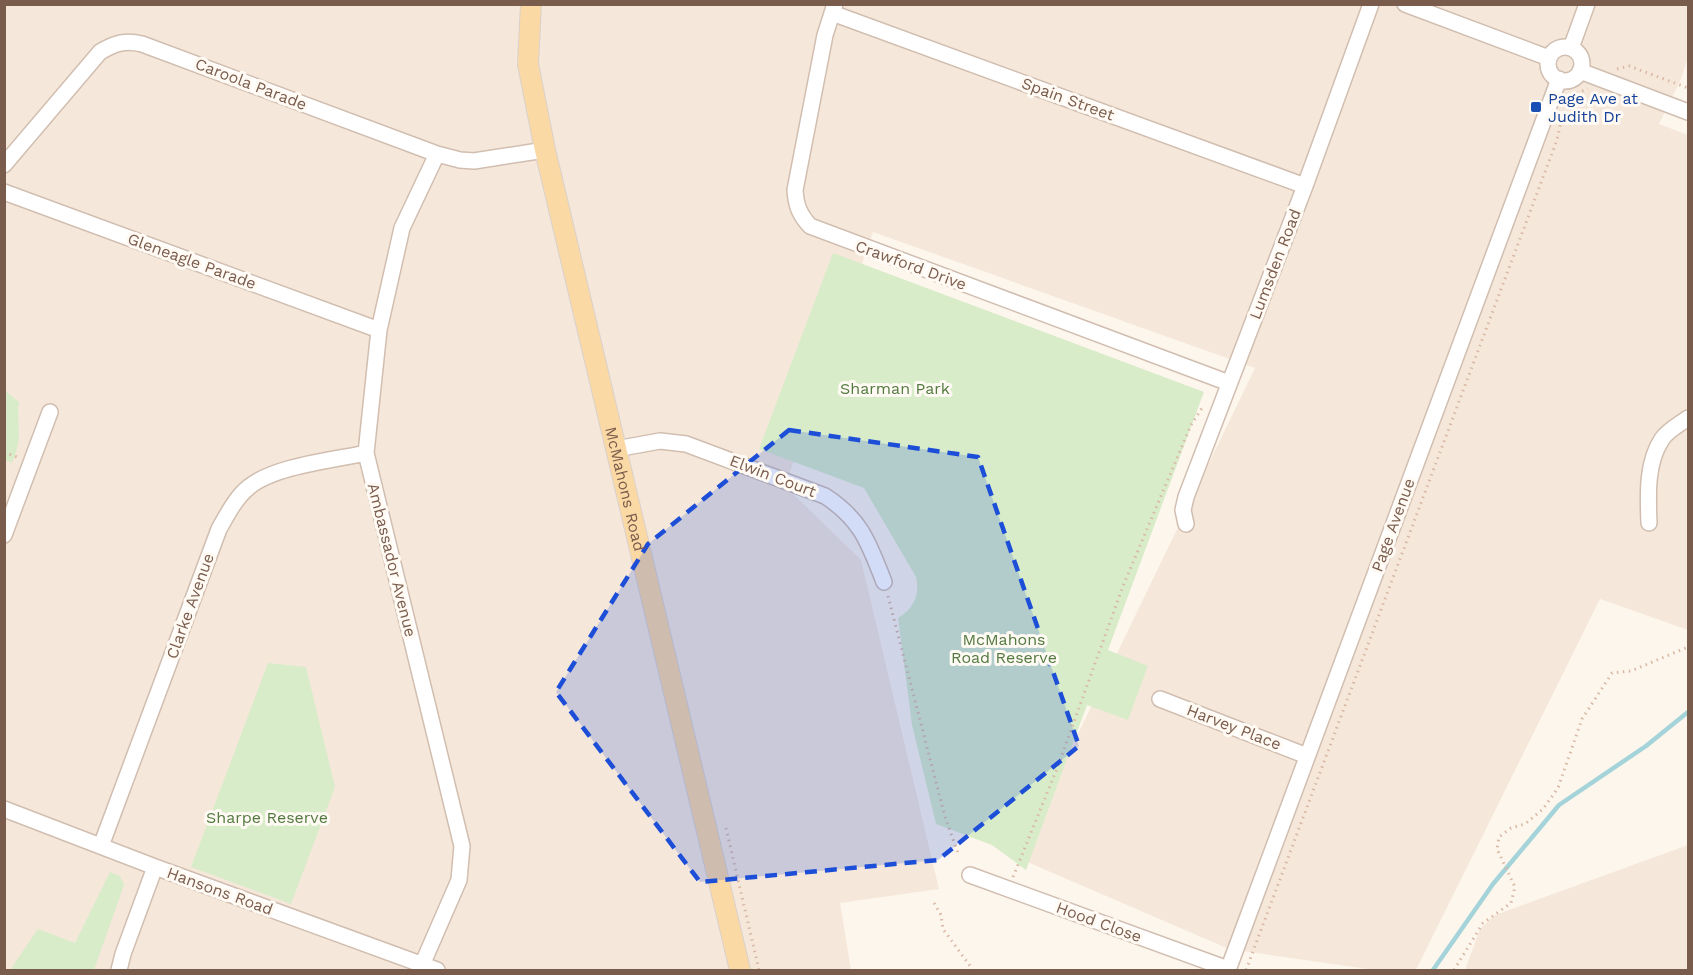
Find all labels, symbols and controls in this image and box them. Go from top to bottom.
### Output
street label: Caroola Parade [193,54,309,114]
street label: Spain Street [1019,73,1117,125]
place label: Page Ave at Judith Dr [1548,89,1638,126]
marker: Page Ave at Judith Dr [1529,100,1543,114]
street label: Lumsden Road [1245,206,1305,322]
street label: Gleneagle Parade [125,229,259,293]
street label: Crawford Drive [853,236,969,294]
park label: Sharman Park [840,379,950,398]
street label: McMahons Road [602,425,650,553]
street label: Elwin Court [727,451,819,501]
street label: Page Avenue [1367,476,1419,574]
street label: Ambassador Avenue [364,481,420,639]
street label: Clarke Avenue [162,551,218,661]
park label: McMahons Road Reserve [951,630,1057,667]
street label: Harvey Place [1184,700,1284,754]
park label: Sharpe Reserve [206,808,328,827]
street label: Hansons Road [164,863,276,919]
street label: Hood Close [1054,898,1144,946]

